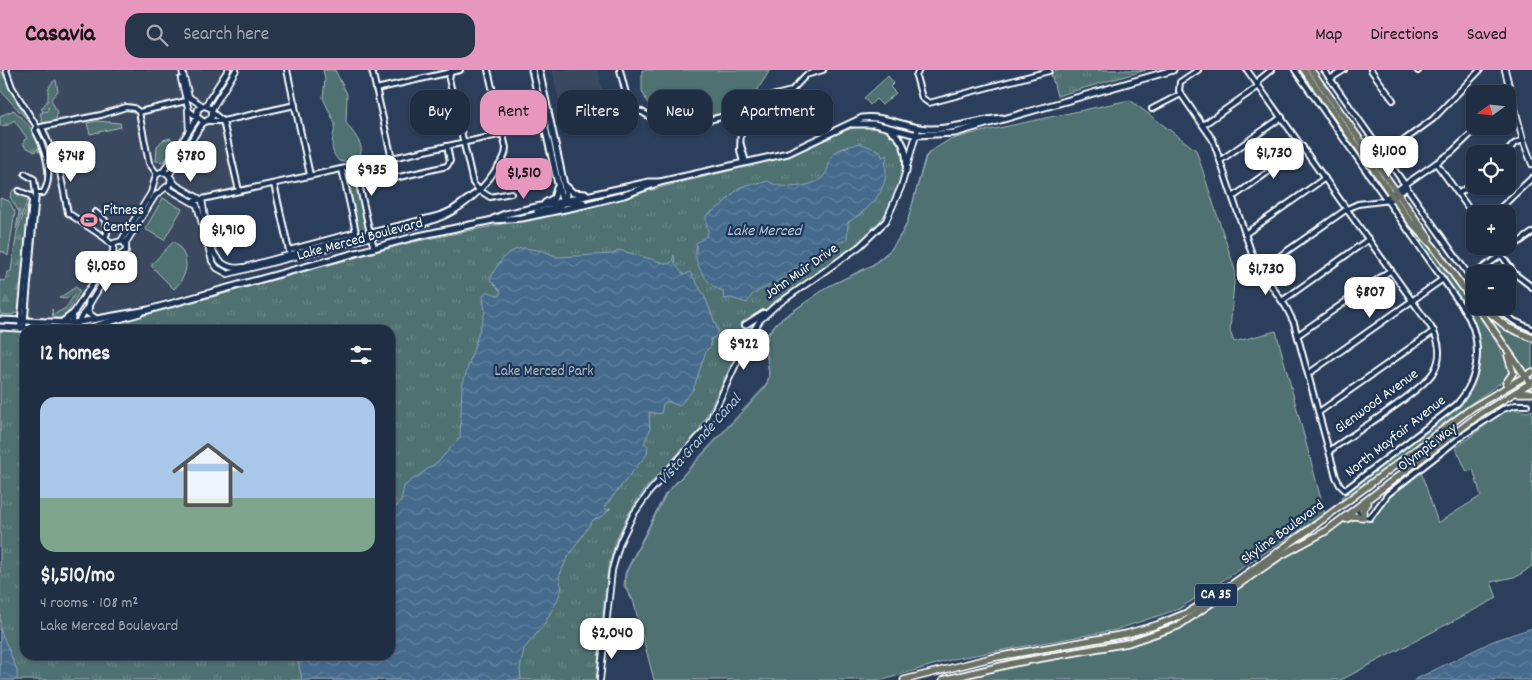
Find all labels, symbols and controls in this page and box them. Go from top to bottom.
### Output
search box [125,13,475,58]
text: Casavia [25,18,95,52]
icon: search [143,21,171,49]
text: Search here [183,22,269,49]
text: Map [1315,23,1342,48]
text: Directions [1370,23,1439,48]
text: Saved [1467,23,1507,48]
north arrow [1466,85,1516,135]
map controls [1466,85,1516,315]
chip: Buy [410,90,470,135]
chip: Rent [480,90,547,135]
chip: Filters [557,90,638,135]
chip: New [648,90,712,135]
chip: Apartment [722,90,833,135]
pin: $1,100 [1348,136,1430,178]
pin: $1,730 [1233,138,1315,180]
pin: $748 [41,140,101,183]
pin: $780 [161,140,221,183]
text: $1,100 [1371,140,1407,163]
text: $1,730 [1256,142,1292,165]
text: $748 [57,145,85,168]
text: $780 [176,145,206,168]
button: locate [1466,145,1516,195]
pin: $935 [342,154,402,197]
pin: $1,510 [483,158,565,200]
text: $935 [357,159,387,182]
text: $1,510 [507,162,541,185]
place label: Fitness Center [103,200,144,239]
button: + [1466,205,1516,255]
sports icon: Fitness Center [79,210,99,230]
street label: Lake Merced Boulevard [294,213,426,267]
pin: $1,910 [187,214,269,257]
text: $1,910 [211,219,245,242]
water label: Lake Merced [727,220,804,243]
street label: John Muir Drive [761,238,844,305]
pin: $1,050 [65,250,147,293]
pin: $1,730 [1225,254,1307,296]
text: $1,050 [86,255,126,278]
text: $1,730 [1248,258,1284,281]
button: − [1466,265,1516,315]
pin: $807 [1340,276,1400,319]
text: $807 [1355,281,1385,304]
pin: $922 [714,328,774,371]
text: $922 [729,333,759,356]
text: 12 homes [40,340,110,370]
icon: filters [347,341,375,369]
park label: Lake Merced Park [495,361,593,383]
street label: Glenwood Avenue [1330,364,1424,440]
water label: Vista Grande Canal [653,388,748,491]
street label: North Mayfair Avenue [1341,390,1451,483]
street label: Olympic Way [1394,418,1463,478]
icon: home [163,430,253,520]
street label: Skyline Boulevard [1237,495,1329,571]
text: $1,510/mo [40,562,115,592]
road number: CA 35 [1195,584,1237,606]
text: 4 rooms · 108 m² [40,592,138,615]
text: Lake Merced Boulevard [40,615,178,638]
pin: $2,040 [571,618,653,660]
text: $2,040 [591,622,633,645]

